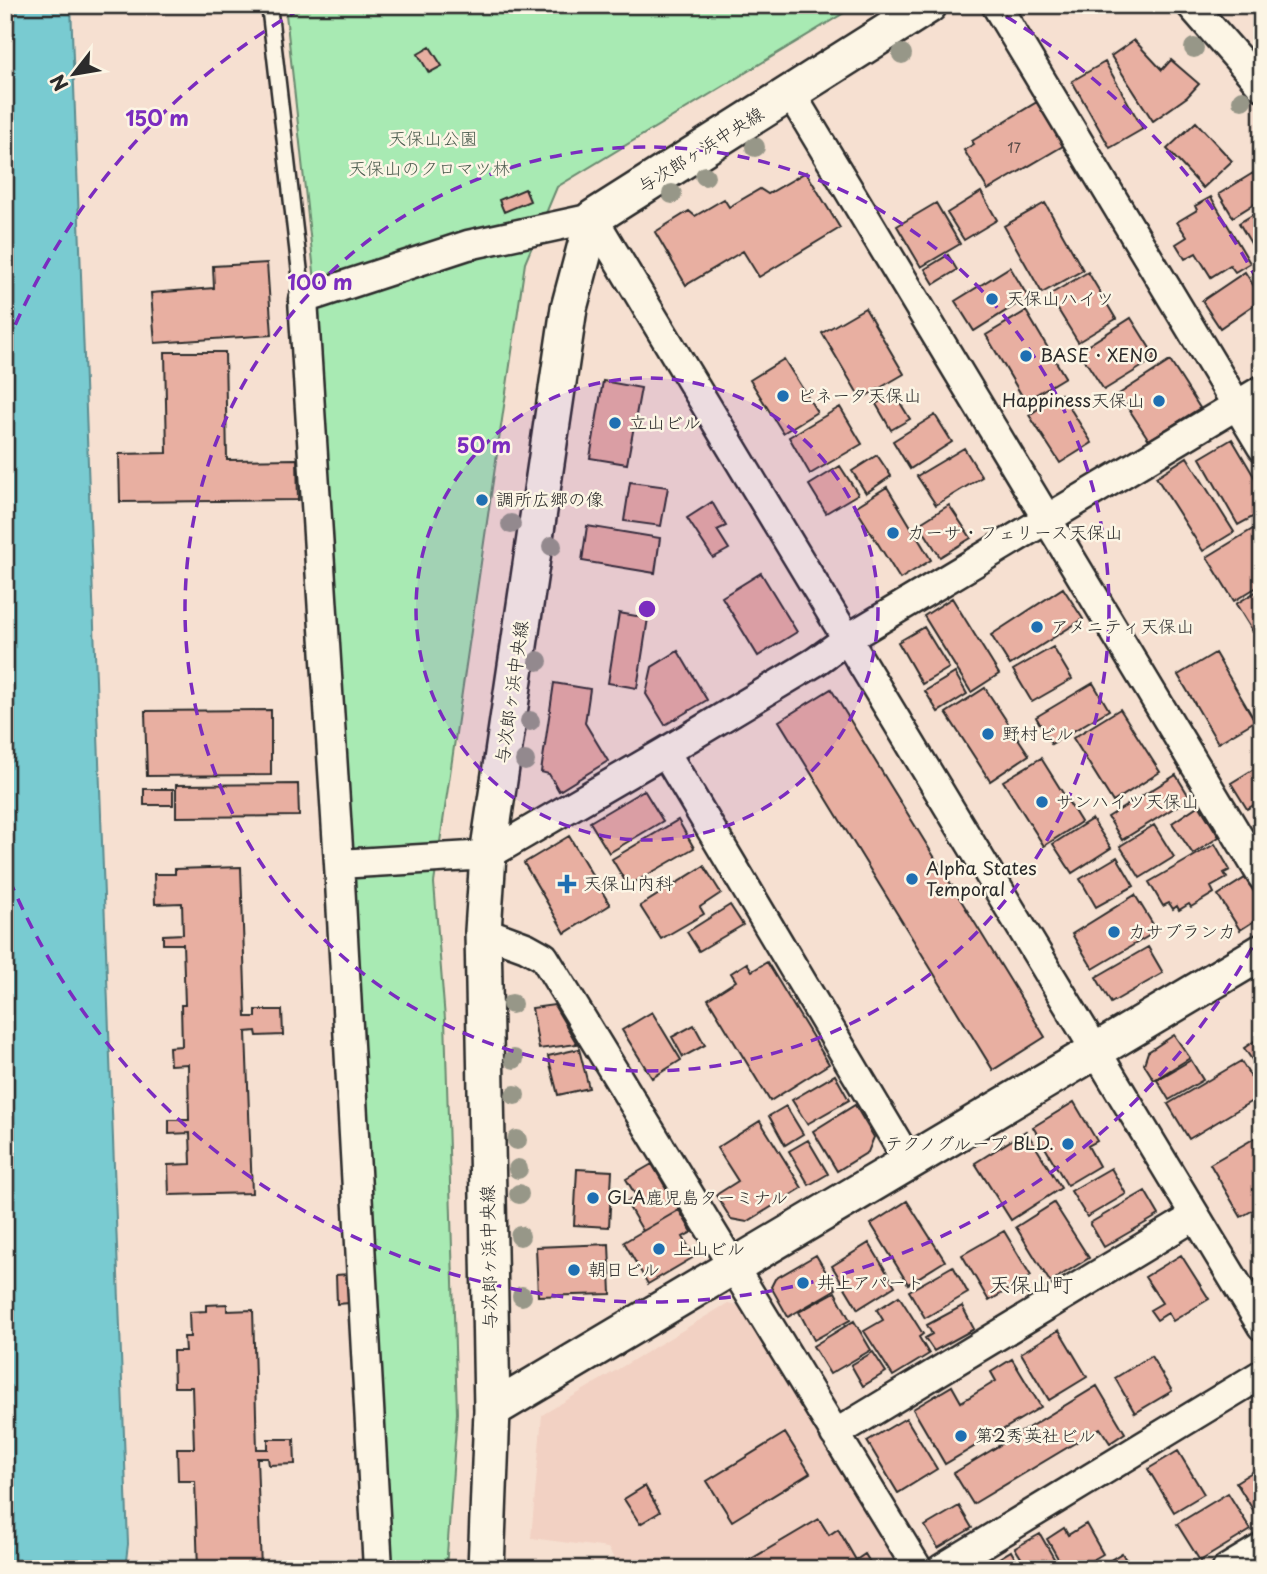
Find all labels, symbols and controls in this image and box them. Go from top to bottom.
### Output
north arrow [38,38,108,108]
text: N [43,70,74,97]
street label: 与次郎ヶ浜中央線 [632,99,768,198]
text: 150 m [125,101,189,133]
park label: 天保山公園 [388,124,478,151]
house number: 17 [1007,137,1021,158]
park label: 天保山のクロマツ林 [348,154,510,181]
text: 100 m [287,265,353,297]
place label: 天保山ハイツ [1006,284,1114,311]
marker: 天保山ハイツ [984,291,1000,307]
place label: BASE・XENO [1040,341,1158,368]
marker: BASE・XENO [1018,348,1034,364]
place label: ピネータ天保山 [797,381,922,408]
place label: Happiness天保山 [1002,386,1145,413]
marker: ピネータ天保山 [775,388,791,404]
marker: Happiness天保山 [1151,393,1167,409]
place label: 立山ビル [629,408,701,435]
marker: 立山ビル [607,415,623,431]
text: 50 m [457,428,511,460]
place label: 調所広郷の像 [496,485,604,512]
marker: 調所広郷の像 [474,492,490,508]
place label: カーサ・フェリース天保山 [907,518,1123,545]
marker: カーサ・フェリース天保山 [885,525,901,541]
centre of rings [635,597,659,621]
place label: アメニティ天保山 [1051,612,1194,639]
street label: 与次郎ヶ浜中央線 [487,619,534,765]
marker: アメニティ天保山 [1029,619,1045,635]
place label: 野村ビル [1002,719,1074,746]
marker: 野村ビル [980,726,996,742]
place label: サンハイツ天保山 [1056,787,1199,814]
marker: サンハイツ天保山 [1034,794,1050,810]
place label: Alpha States Temporal [926,854,1037,902]
place label: 天保山内科 [583,869,673,896]
marker: Alpha States Temporal [904,871,920,887]
marker: 天保山内科 [557,874,577,894]
place label: カサブランカ [1128,917,1236,944]
marker: カサブランカ [1106,924,1122,940]
place label: テクノグループ BLD. [885,1129,1054,1156]
marker: テクノグループ BLD. [1060,1136,1076,1152]
place label: GLA鹿児島ターミナル [607,1183,788,1210]
street label: 与次郎ヶ浜中央線 [473,1185,502,1329]
marker: GLA鹿児島ターミナル [585,1190,601,1206]
place label: 上山ビル [673,1234,745,1261]
marker: 上山ビル [651,1241,667,1257]
place label: 朝日ビル [588,1255,660,1282]
marker: 朝日ビル [566,1262,582,1278]
district label: 天保山町 [989,1267,1073,1299]
place label: 井上アパート [817,1268,924,1295]
marker: 井上アパート [795,1275,811,1291]
place label: 第2秀英社ビル [975,1421,1095,1448]
marker: 第2秀英社ビル [953,1428,969,1444]

